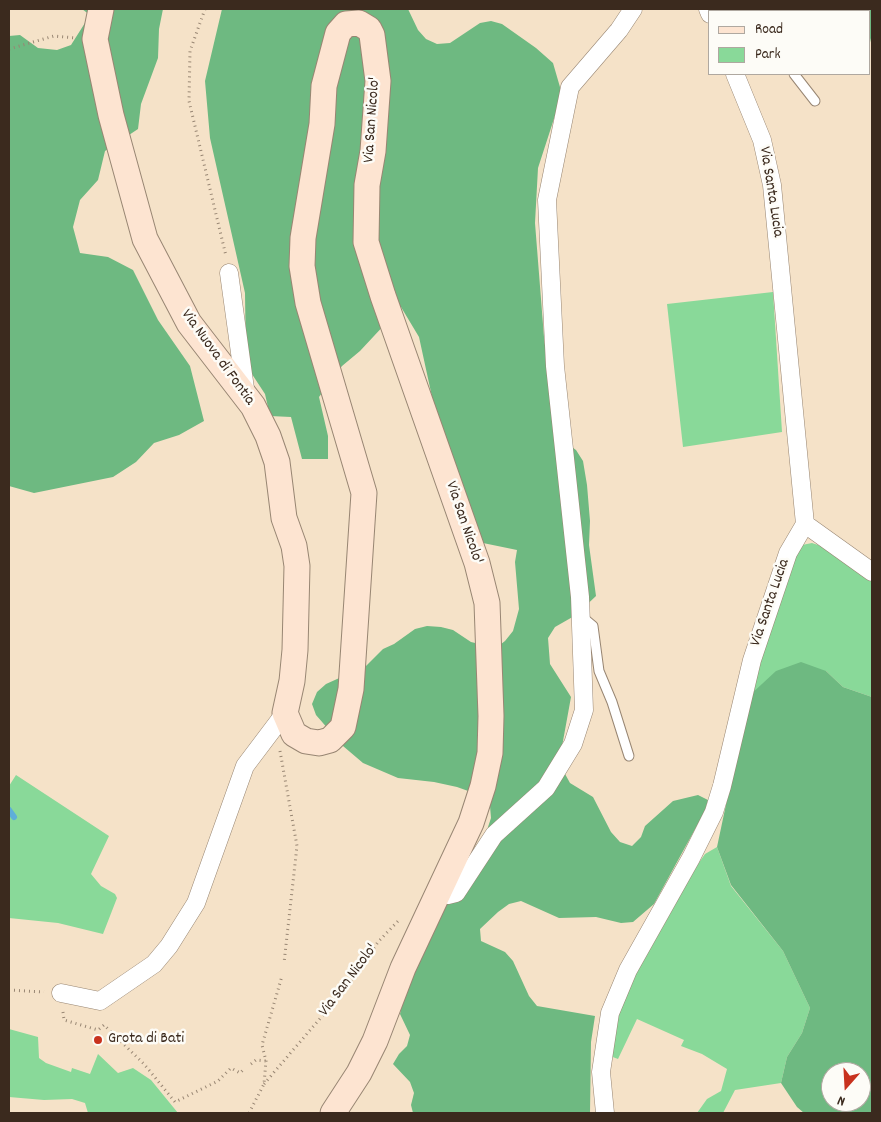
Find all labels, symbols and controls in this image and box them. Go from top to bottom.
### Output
legend [708,10,871,75]
text: Road [755,19,783,41]
text: Park [755,44,781,66]
street label: Via San Nicolo' [360,76,386,164]
street label: Via Santa Lucia [753,145,787,239]
street label: Via Nuova di Fontia [176,306,258,410]
street label: Via San Nicolo' [440,479,486,567]
street label: Via Santa Lucia [747,557,795,649]
street label: Via San Nicolo' [315,941,383,1021]
place label: Grota di Bati [108,1030,184,1050]
marker: Grota di Bati [92,1034,104,1046]
north arrow [821,1062,871,1112]
text: N [835,1090,848,1111]

